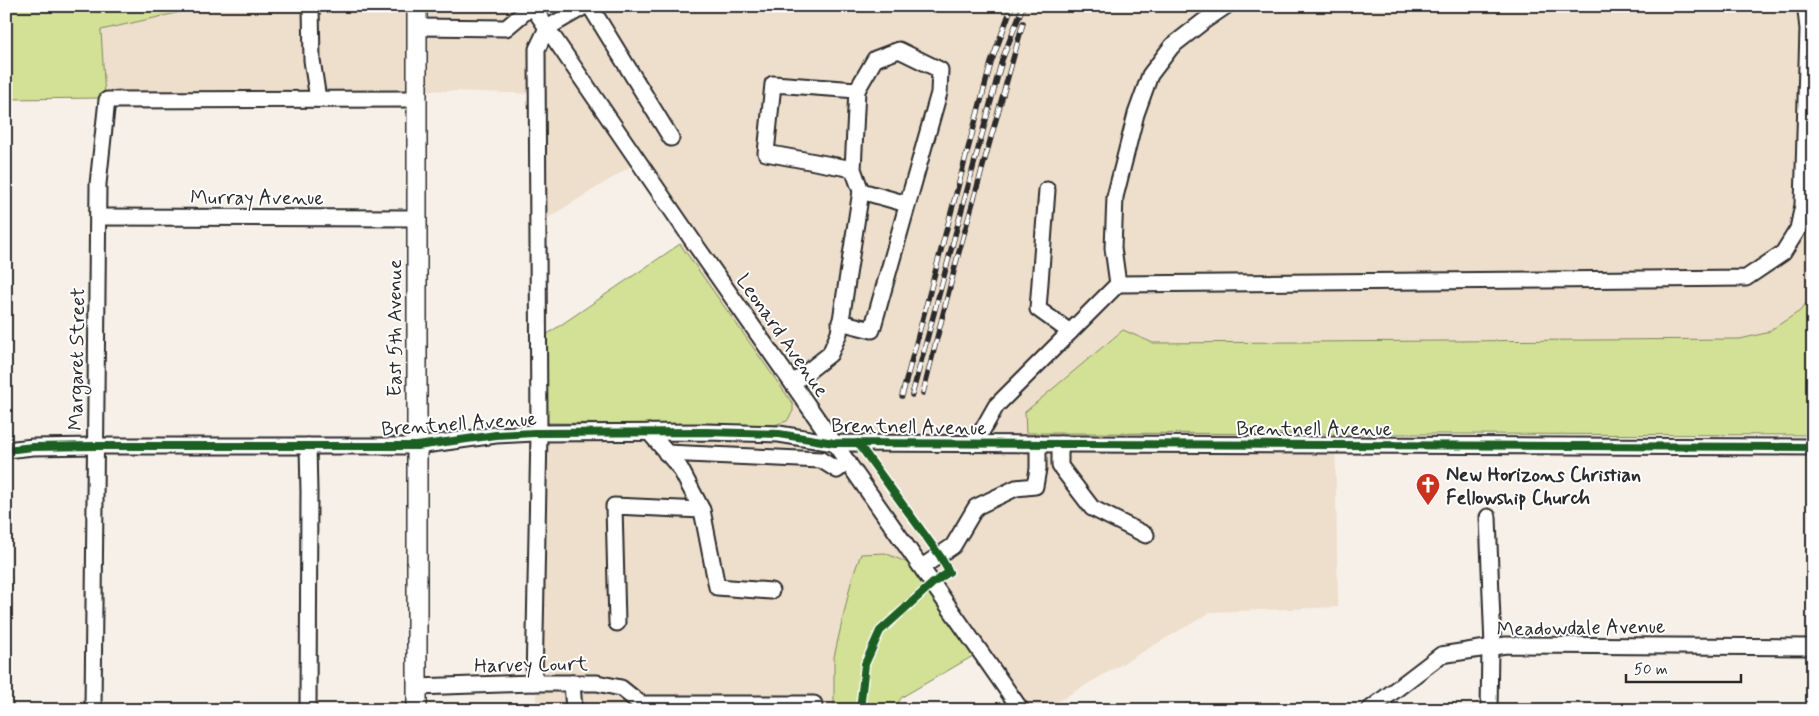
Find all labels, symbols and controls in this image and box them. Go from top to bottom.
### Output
street label: Murray Avenue [190,185,324,212]
street label: East 5th Avenue [382,259,409,397]
street label: Leonard Avenue [729,269,834,403]
street label: Margaret Street [63,287,93,431]
street label: Brentnell Avenue [381,406,538,443]
street label: Brentnell Avenue [831,413,987,442]
street label: Brentnell Avenue [1236,416,1392,443]
place label: New Horizons Christian Fellowship Church [1446,462,1641,512]
church icon: New Horizons Christian Fellowship Church [1415,472,1441,506]
street label: Meadowdale Avenue [1496,614,1666,643]
street label: Harvey Court [474,651,588,680]
scale bar [1626,651,1742,683]
text: 50 m [1634,660,1668,680]

